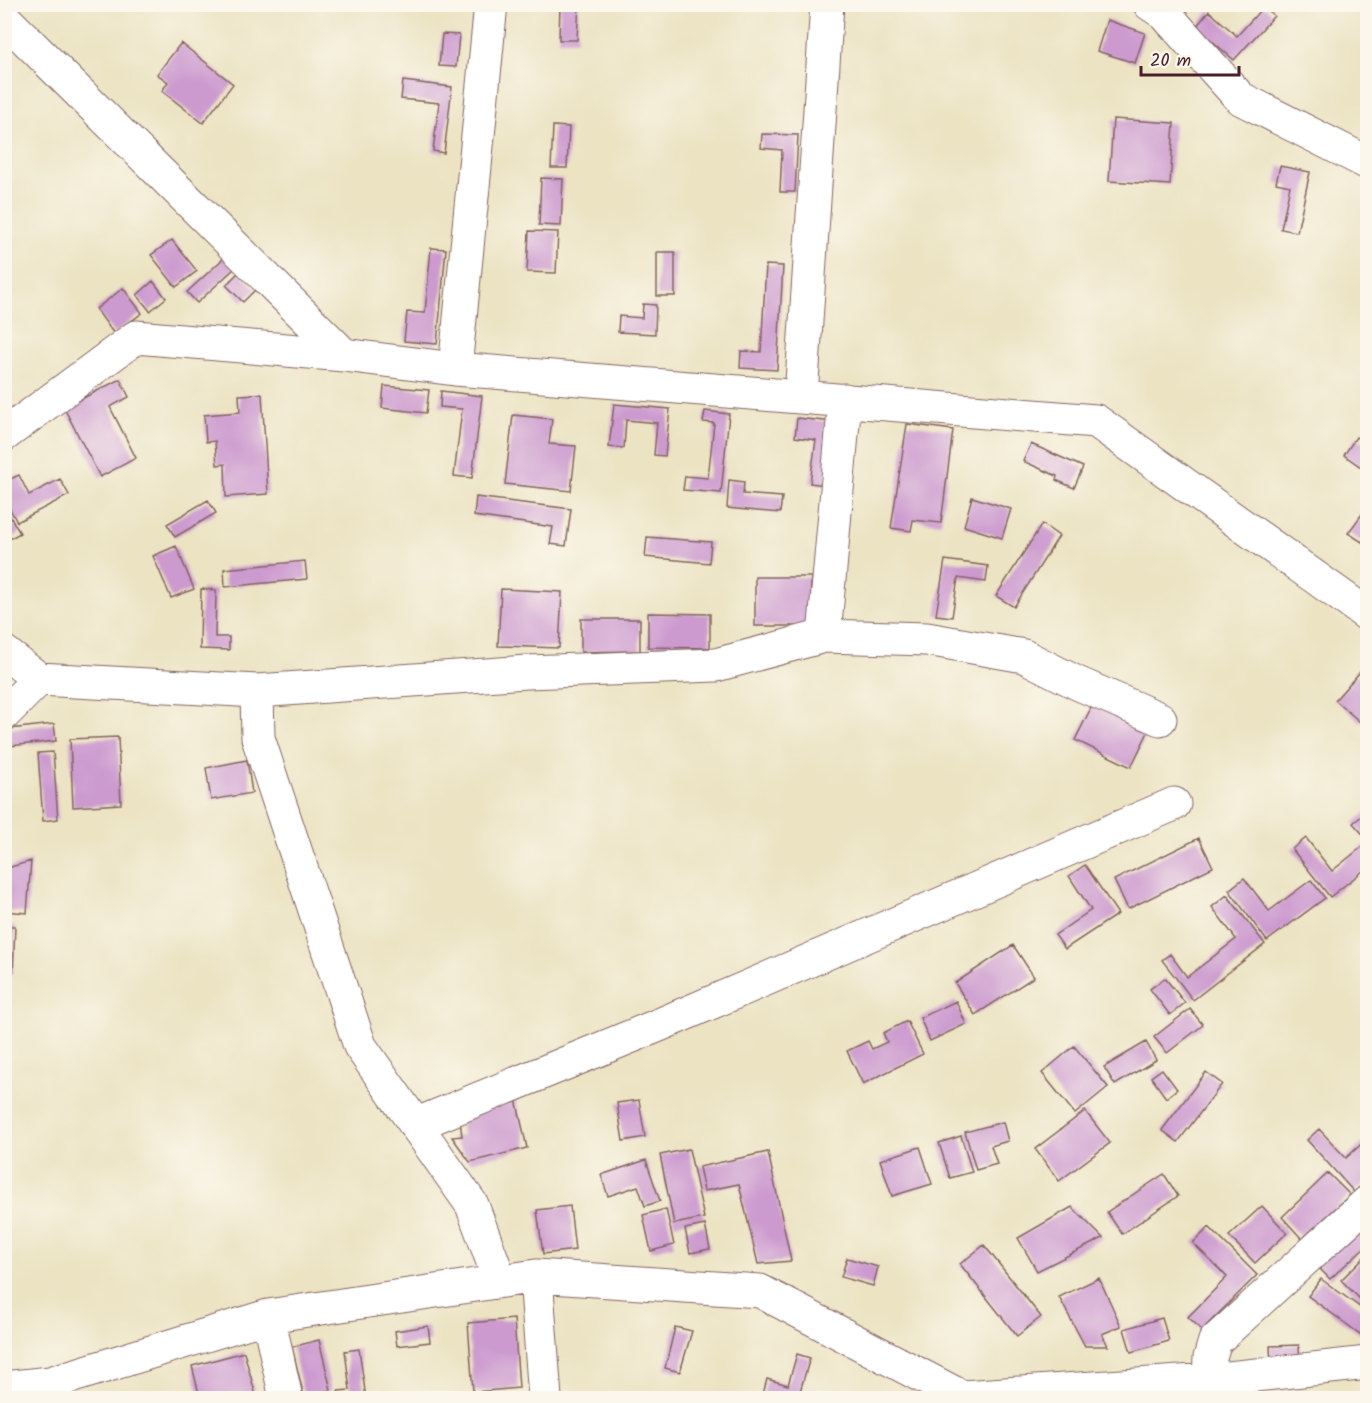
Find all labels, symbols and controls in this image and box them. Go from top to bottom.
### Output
scale bar [1141,39,1238,77]
text: 20 m [1150,47,1191,76]

